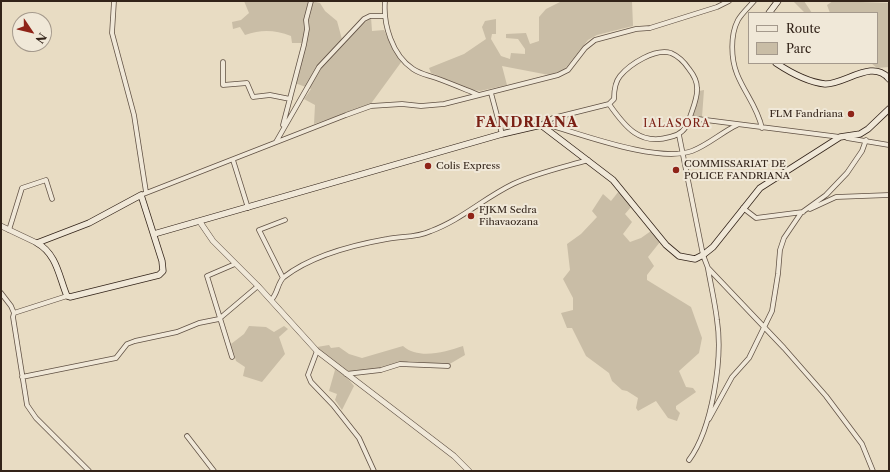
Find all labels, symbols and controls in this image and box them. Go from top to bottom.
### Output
north arrow [12,12,52,52]
legend [748,12,878,64]
text: Route [786,21,820,36]
text: N [33,30,49,46]
text: Parc [786,41,811,56]
place label: FLM Fandriana [769,108,843,120]
marker: FLM Fandriana [846,109,856,119]
district label: FANDRIANA [475,115,579,131]
district label: IALASORA [643,117,711,131]
place label: COMMISSARIAT DE POLICE FANDRIANA [684,158,790,182]
place label: Colis Express [436,160,500,172]
marker: Colis Express [423,161,433,171]
marker: COMMISSARIAT DE POLICE FANDRIANA [671,165,681,175]
place label: FJKM Sedra Fihavaozana [479,204,538,228]
marker: FJKM Sedra Fihavaozana [466,211,476,221]

